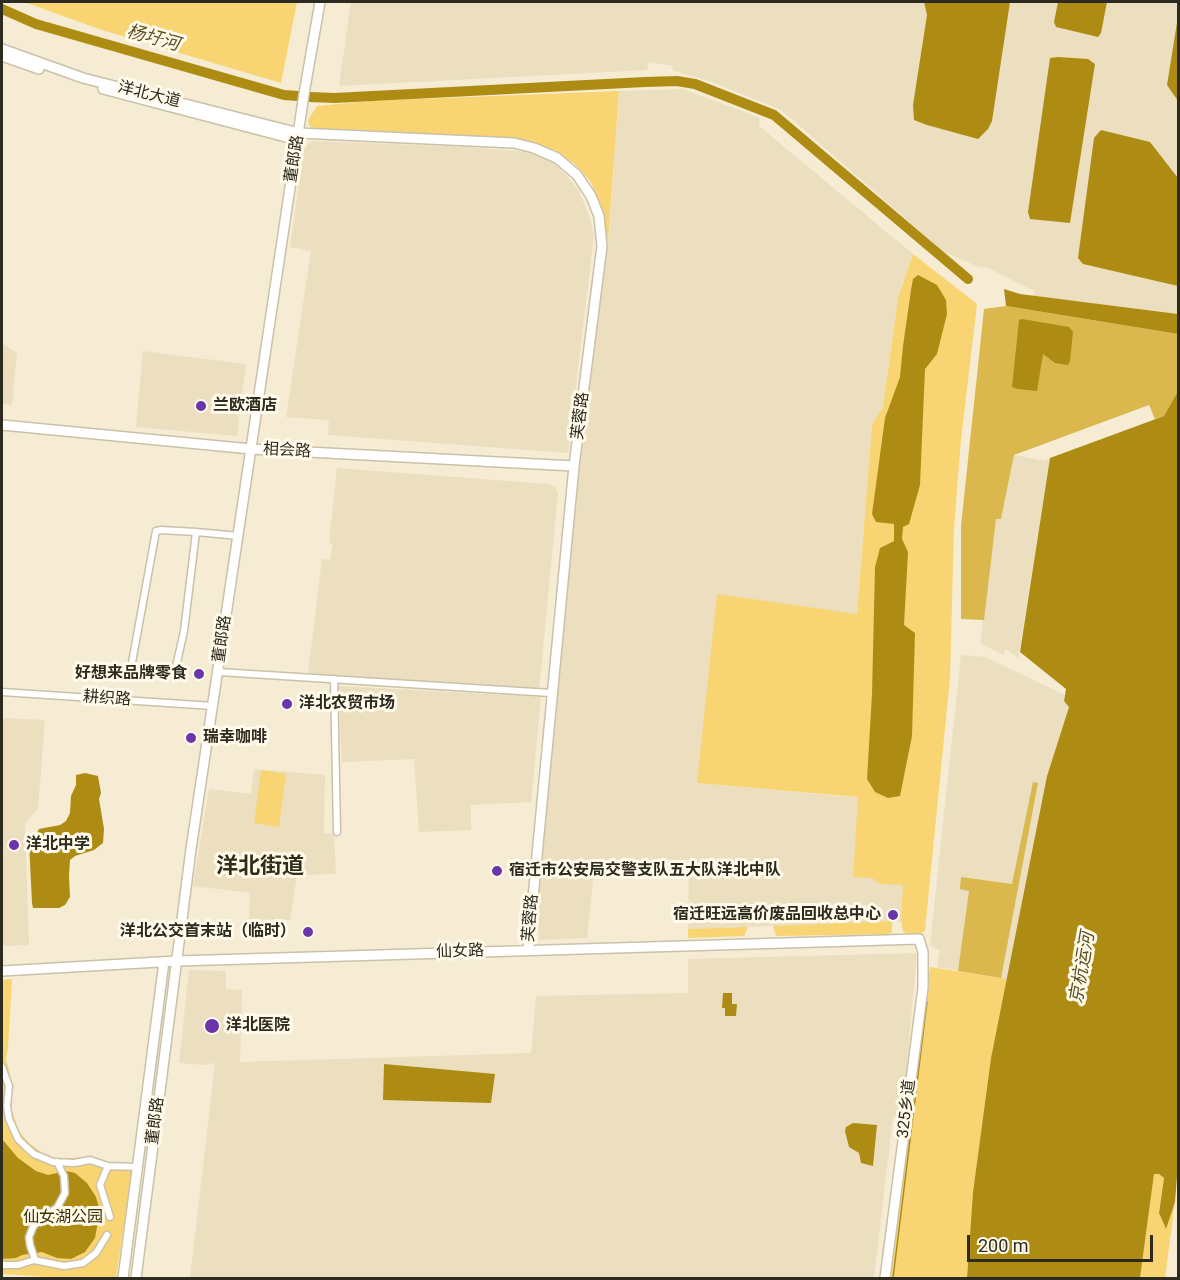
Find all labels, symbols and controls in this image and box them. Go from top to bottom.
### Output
water label: 杨圩河 [124,22,182,56]
street label: 洋北大道 [116,78,182,112]
street label: 董郎路 [282,134,308,184]
street label: 芙蓉路 [569,391,593,441]
place label: 兰欧酒店 [213,396,277,416]
marker: 兰欧酒店 [194,399,208,413]
street label: 相会路 [263,440,311,462]
street label: 董郎路 [210,614,236,664]
place label: 好想来品牌零食 [75,664,187,684]
marker: 好想来品牌零食 [192,667,206,681]
street label: 耕织路 [82,688,132,710]
place label: 洋北农贸市场 [299,694,395,714]
marker: 洋北农贸市场 [280,697,294,711]
place label: 瑞幸咖啡 [203,728,267,748]
marker: 瑞幸咖啡 [184,731,198,745]
place label: 洋北中学 [26,835,90,855]
marker: 洋北中学 [7,838,21,852]
district label: 洋北街道 [216,854,304,880]
place label: 宿迁市公安局交警支队五大队洋北中队 [509,861,781,881]
marker: 宿迁市公安局交警支队五大队洋北中队 [490,864,504,878]
street label: 芙蓉路 [519,893,543,943]
place label: 宿迁旺远高价废品回收总中心 [673,905,881,925]
marker: 宿迁旺远高价废品回收总中心 [886,908,900,922]
place label: 洋北公交首末站（临时） [120,922,296,942]
marker: 洋北公交首末站（临时） [301,925,315,939]
water label: 京杭运河 [1066,931,1100,1005]
street label: 仙女路 [436,942,484,962]
place label: 洋北医院 [226,1016,290,1036]
marker: 洋北医院 [203,1017,221,1035]
street label: 325乡道 [894,1079,920,1139]
street label: 董郎路 [144,1096,168,1146]
park label: 仙女湖公园 [23,1208,103,1228]
scale bar [970,1223,1156,1261]
text: 200 m [978,1235,1029,1256]

